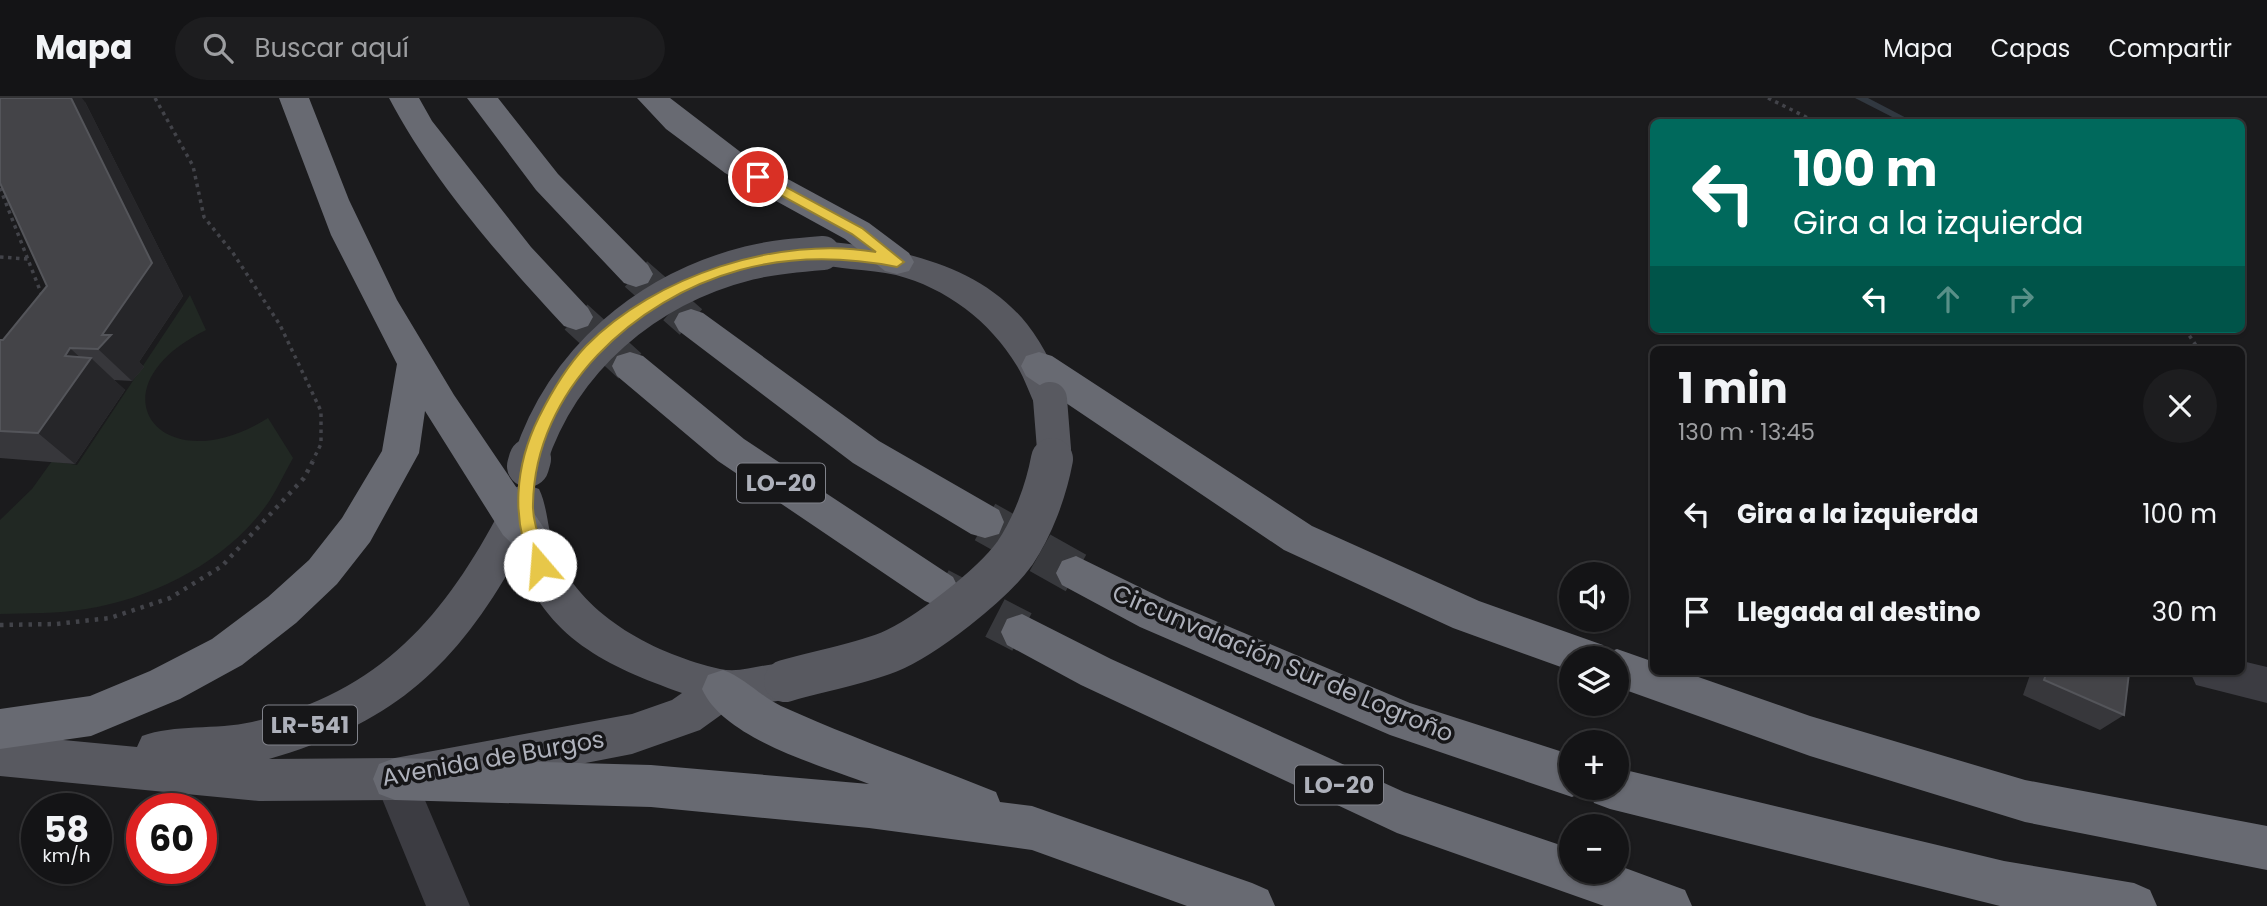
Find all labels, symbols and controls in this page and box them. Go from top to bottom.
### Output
search box [175,17,665,80]
text: Mapa [35,24,133,71]
icon: search [199,29,237,67]
text: Buscar aquí [255,30,409,66]
text: Mapa [1883,32,1953,65]
text: Capas [1991,32,2070,65]
text: Compartir [2108,32,2232,65]
text: 100 m [1793,135,1938,203]
pin [728,147,788,207]
icon: left [1678,147,1769,238]
icon: arrive [739,158,777,196]
text: Gira a la izquierda [1793,200,2084,245]
icon: left [1856,280,1894,318]
icon: ahead [1929,280,1967,318]
icon: right [2002,280,2040,318]
text: 1 min [1678,359,1788,418]
button: close [2143,369,2217,443]
text: 130 m · 13:45 [1678,416,1815,448]
road number: LO-20 [737,464,825,502]
icon: left [1678,495,1716,533]
text: Gira a la izquierda [1737,496,1979,532]
text: 100 m [2142,496,2217,532]
position arrow [503,528,577,602]
map controls [1559,562,1629,884]
button: sound [1559,562,1629,632]
street label: Circunvalación Sur de Logroño [1107,576,1459,750]
icon: arrive [1678,593,1716,631]
text: Llegada al destino [1737,594,1981,630]
text: 30 m [2152,594,2217,630]
button: layers [1559,646,1629,716]
road number: LR-541 [263,706,357,744]
street label: Avenida de Burgos [379,722,607,794]
button: + [1559,730,1629,800]
road number: LO-20 [1295,765,1383,804]
speed limit sign: 60 [126,793,217,884]
text: 58 [44,805,89,854]
button: − [1559,814,1629,884]
text: km/h [43,843,90,868]

